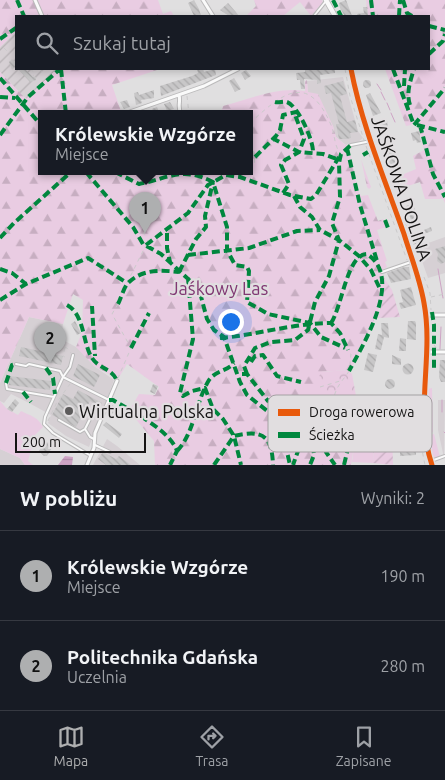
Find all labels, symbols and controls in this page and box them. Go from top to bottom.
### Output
search box [15,15,430,70]
icon: search [33,29,61,57]
text: Szukaj tutaj [73,32,171,54]
popup [38,110,253,175]
street label: JAŚKOWA DOLINA [368,113,437,263]
text: Królewskie Wzgórze [55,123,236,145]
text: Miejsce [55,145,109,163]
pin: 1 [129,192,161,233]
park label: Jaśkowy Las [170,278,268,298]
your location [218,309,244,335]
pin: 2 [34,322,66,363]
legend [268,395,432,452]
place label: Wirtualna Polska [79,401,214,421]
text: Droga rowerowa [309,404,414,420]
marker: Wirtualna Polska [63,405,75,417]
text: Ścieżka [309,426,355,443]
scale bar [15,430,146,453]
text: 200 m [22,434,61,450]
text: W pobliżu [20,486,117,510]
text: Wyniki: 2 [361,489,425,507]
text: Królewskie Wzgórze [67,556,248,578]
text: 1 [31,567,41,585]
text: 190 m [380,567,425,585]
text: Miejsce [67,578,121,596]
text: Politechnika Gdańska [67,646,258,668]
text: 2 [31,657,41,675]
text: 280 m [380,657,425,675]
text: Uczelnia [67,668,127,686]
tab: Mapa [54,723,88,769]
tab: Trasa [195,723,229,769]
tab: Zapisane [336,723,391,769]

